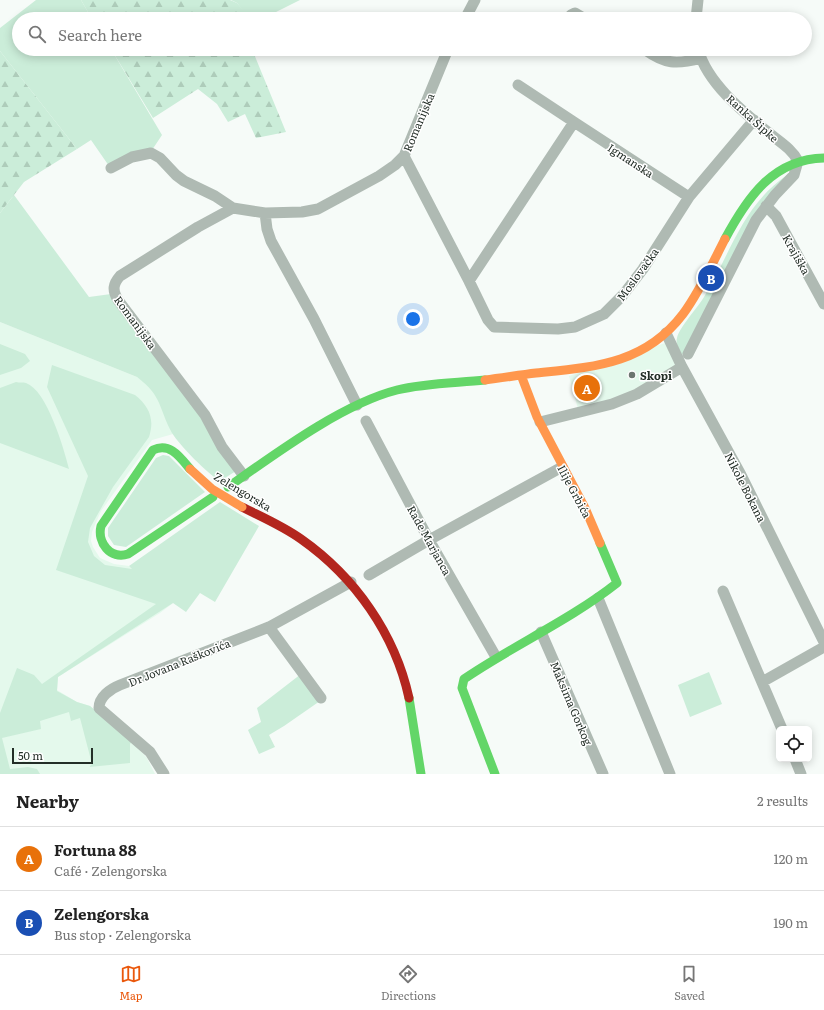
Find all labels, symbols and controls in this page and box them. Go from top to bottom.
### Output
search box [12,12,812,56]
icon: search [26,23,48,45]
text: Search here [58,23,142,46]
street label: Romanijska [398,90,438,154]
street label: Ranka Šipke [724,90,783,146]
street label: Igmanska [605,139,657,181]
street label: Krajiška [779,231,815,277]
street label: Moslovačka [612,244,662,304]
pin: B [698,263,724,293]
street label: Romanijska [111,292,161,352]
your location [403,309,423,329]
place label: Skopi [640,367,672,383]
marker: Skopi [627,370,637,380]
pin: A [574,373,600,403]
street label: Nikole Bokana [722,449,770,525]
street label: Ilije Grbića [554,462,596,520]
street label: Zelengorska [211,468,275,514]
street label: Rade Marjanca [404,502,456,578]
street label: Dr Jovana Raškovića [126,634,232,690]
street label: Maksima Gorkog [547,659,597,748]
map controls [776,726,812,762]
button: locate [776,726,812,762]
scale bar [12,746,93,765]
text: 50 m [18,747,43,763]
text: Nearby [16,788,79,813]
text: 2 results [757,791,808,810]
text: Fortuna 88 [54,838,136,861]
text: A [24,849,34,868]
text: 120 m [773,849,808,868]
text: Café · Zelengorska [54,861,167,880]
text: Zelengorska [54,902,149,925]
text: B [25,913,33,932]
text: 190 m [773,913,808,932]
text: Bus stop · Zelengorska [54,925,191,944]
tab: Map [119,963,143,1003]
tab: Directions [381,963,436,1003]
tab: Saved [674,963,705,1003]

